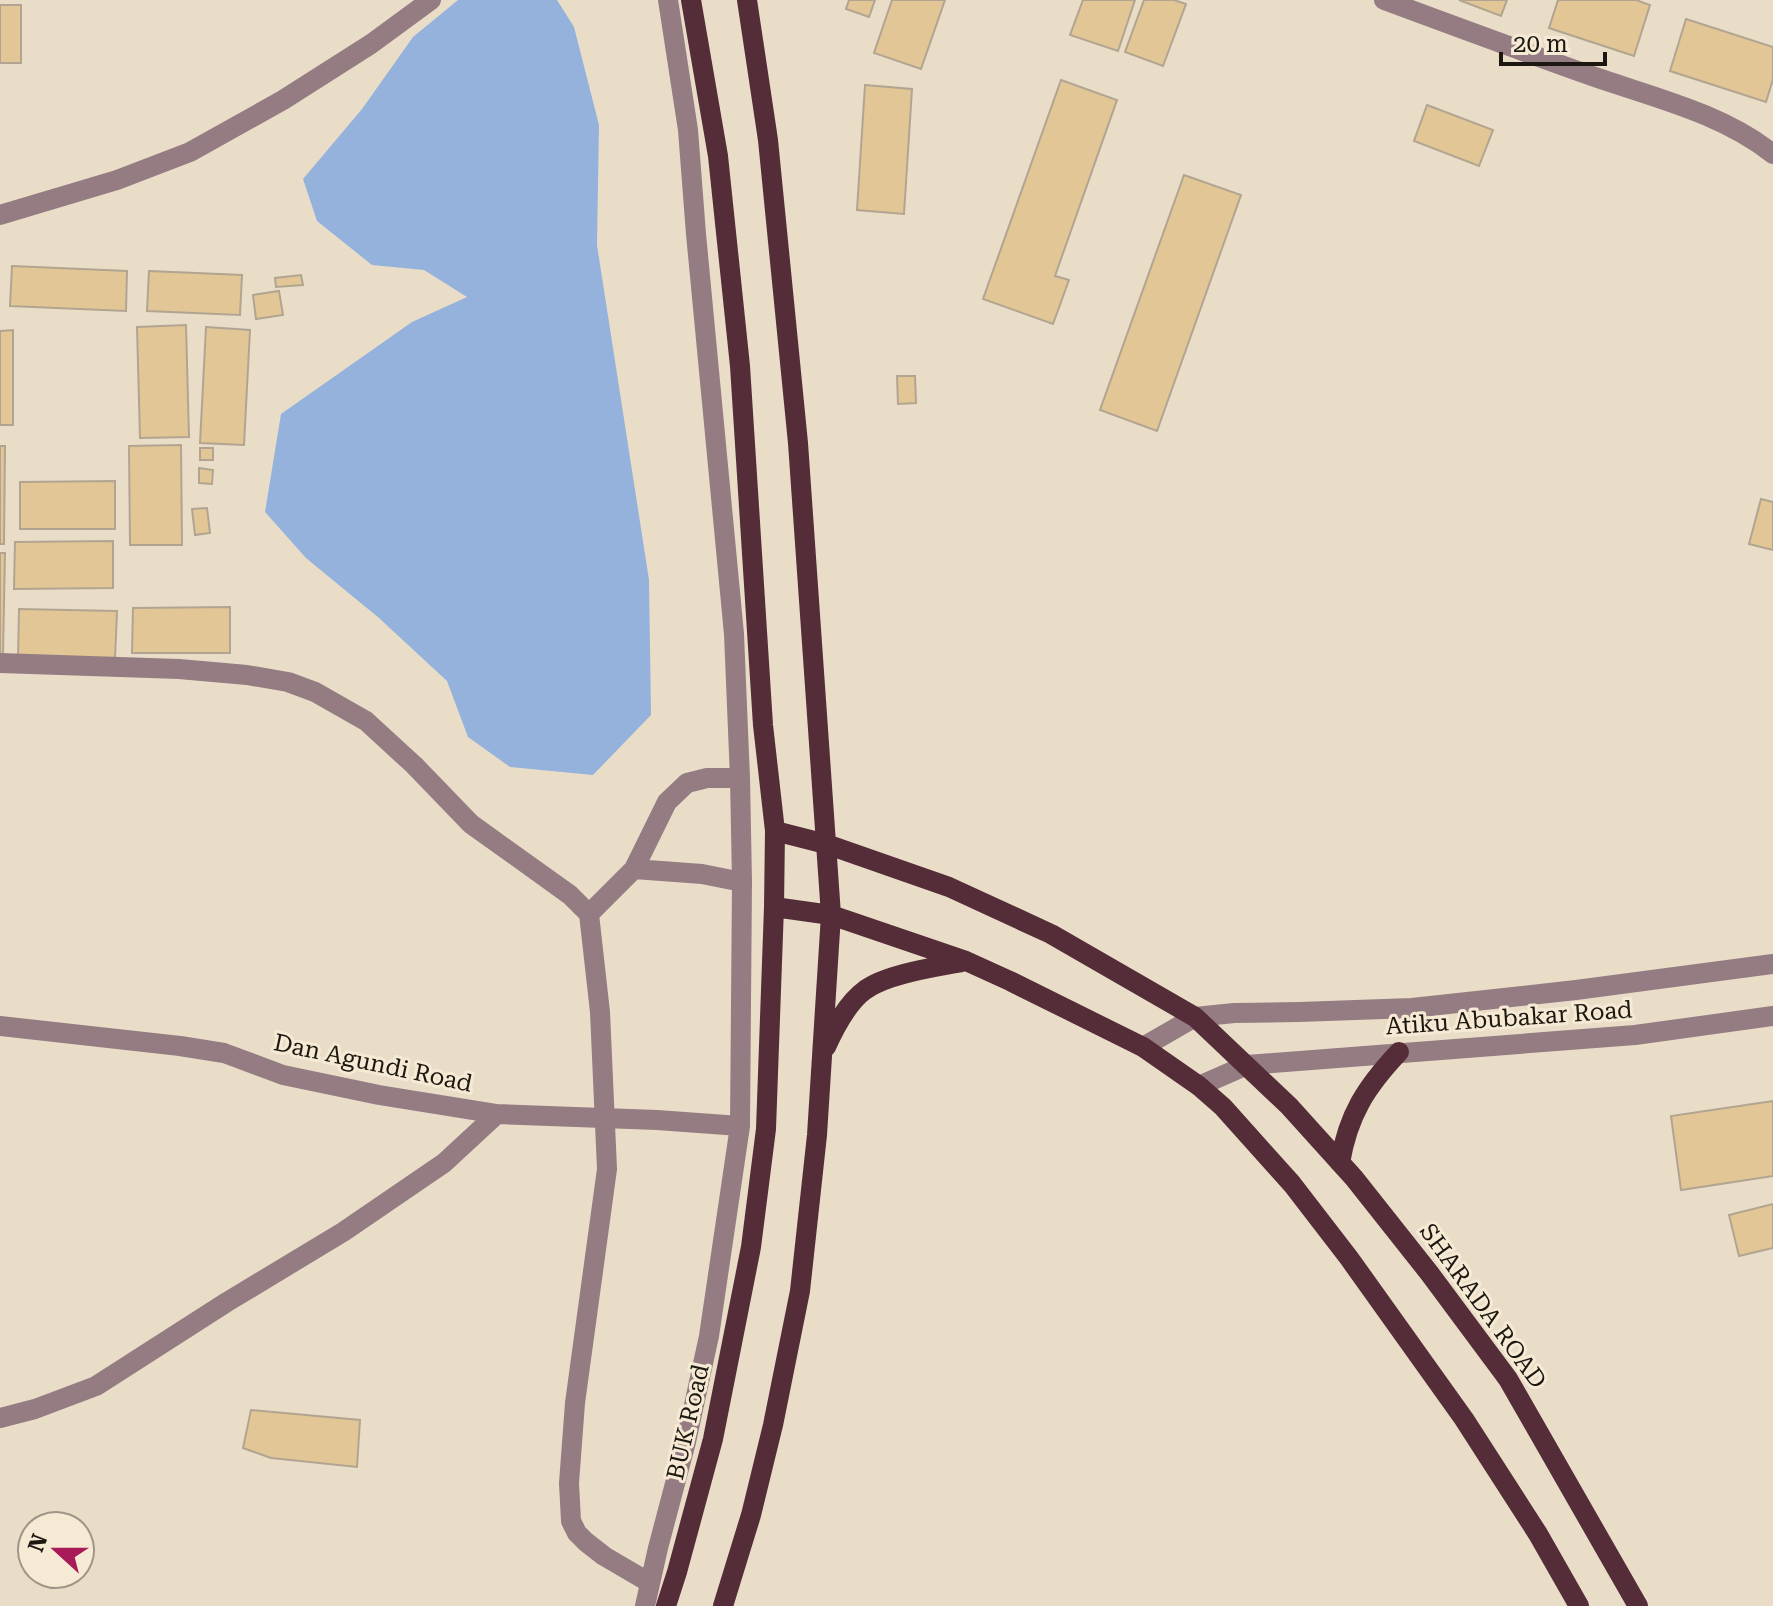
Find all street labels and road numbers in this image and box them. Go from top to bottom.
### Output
street label: Atiku Abubakar Road [1385,995,1633,1041]
street label: Dan Agundi Road [271,1028,475,1098]
street label: SHARADA ROAD [1414,1218,1552,1394]
street label: BUK Road [661,1362,715,1482]

